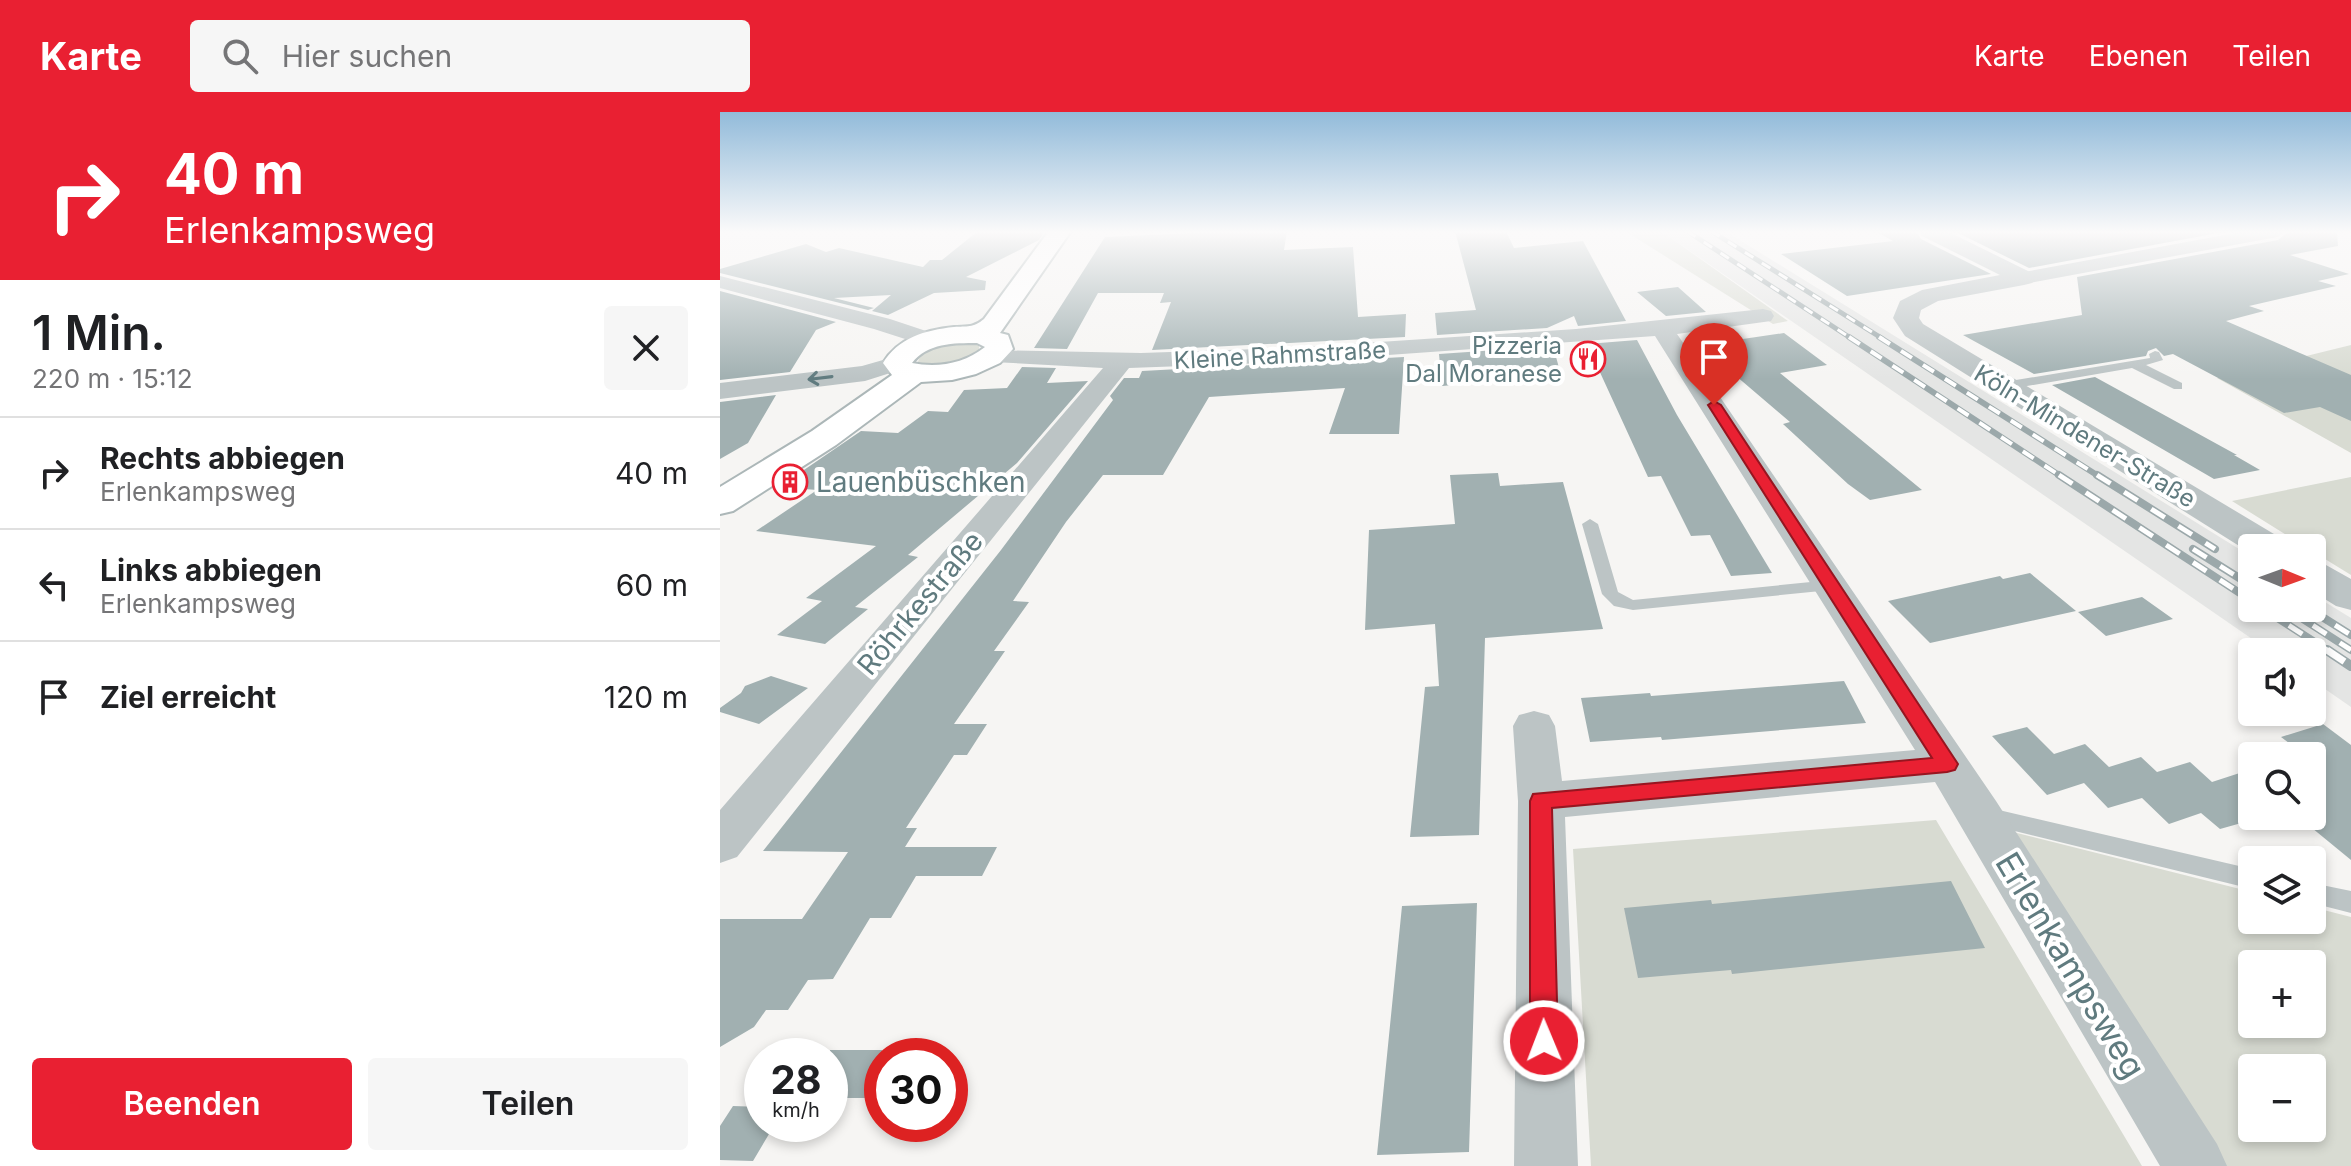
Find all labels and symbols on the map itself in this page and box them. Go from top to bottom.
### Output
pin [1680,323,1748,405]
place label: Pizzeria Dal Moranese [1405,331,1562,388]
street label: Kleine Rahmstraße [1173,335,1387,375]
restaurant icon: Pizzeria Dal Moranese [1569,340,1607,378]
street label: Köln-Mindener-Straße [1969,358,2201,514]
one-way arrow [808,371,834,386]
building icon: Lauenbüschken [771,463,809,501]
place label: Lauenbüschken [816,465,1026,499]
street label: Röhrkestraße [850,524,990,682]
north arrow [2238,534,2326,622]
street label: Erlenkampsweg [1987,845,2155,1085]
position arrow [1502,999,1586,1083]
speed limit sign: 30 [864,1038,968,1142]

